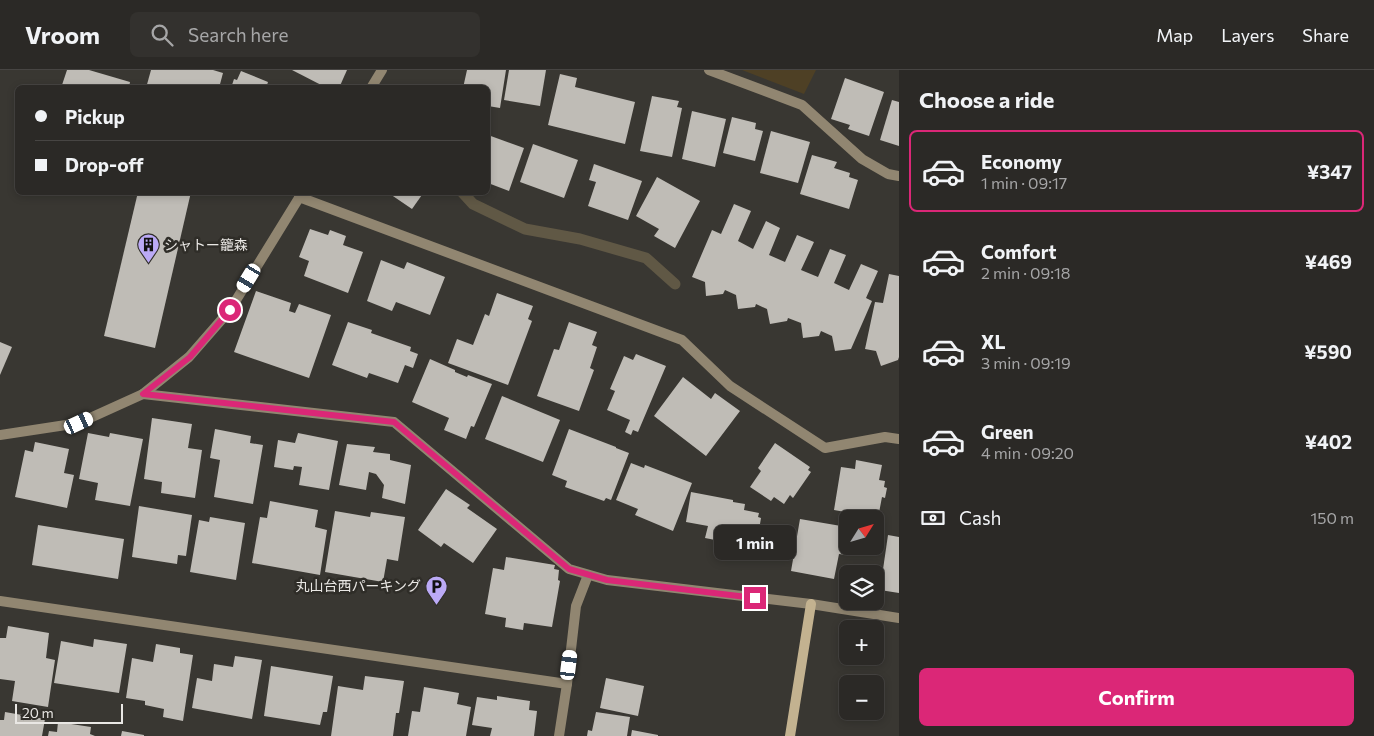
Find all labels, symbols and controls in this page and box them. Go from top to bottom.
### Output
search box [130,12,480,57]
text: Vroom [25,20,100,49]
icon: search [148,21,176,49]
text: Search here [188,23,289,46]
text: Map [1156,24,1193,46]
text: Layers [1221,24,1274,46]
text: Share [1302,24,1349,46]
text: Choose a ride [919,86,1054,113]
text: Pickup [65,105,125,128]
icon: car [921,149,966,194]
text: Economy [981,150,1062,173]
text: Drop-off [65,153,144,176]
text: ¥347 [1307,160,1352,183]
text: 1 min · 09:17 [981,173,1067,192]
building icon: シャトー籠森 [136,233,160,264]
place label: シャトー籠森 [164,236,248,253]
icon: car [921,239,966,284]
text: Comfort [981,240,1057,263]
text: ¥469 [1305,250,1352,273]
car [234,261,263,295]
text: 2 min · 09:18 [981,263,1071,282]
route start [219,299,241,321]
icon: car [921,329,966,374]
text: XL [981,330,1006,353]
text: ¥590 [1304,340,1352,363]
text: 3 min · 09:19 [981,353,1071,372]
car [62,410,95,436]
icon: car [921,419,966,464]
text: Green [981,420,1033,443]
text: ¥402 [1305,430,1352,453]
text: 4 min · 09:20 [981,443,1074,462]
icon: cash [919,504,947,532]
text: Cash [959,506,1001,529]
text: 150 m [1311,508,1354,527]
north arrow [839,510,884,555]
map controls [839,510,884,720]
callout: 1 min [714,526,796,560]
text: 1 min [736,533,774,552]
button: layers [839,565,884,610]
parking icon: 丸山台西パーキング [425,574,449,605]
place label: 丸山台西パーキング [295,577,421,594]
route end [744,587,766,609]
button: + [839,620,884,665]
car [559,649,578,681]
button: Confirm [919,668,1354,726]
button: − [839,675,884,720]
scale bar [15,701,122,724]
text: 20 m [22,704,54,721]

